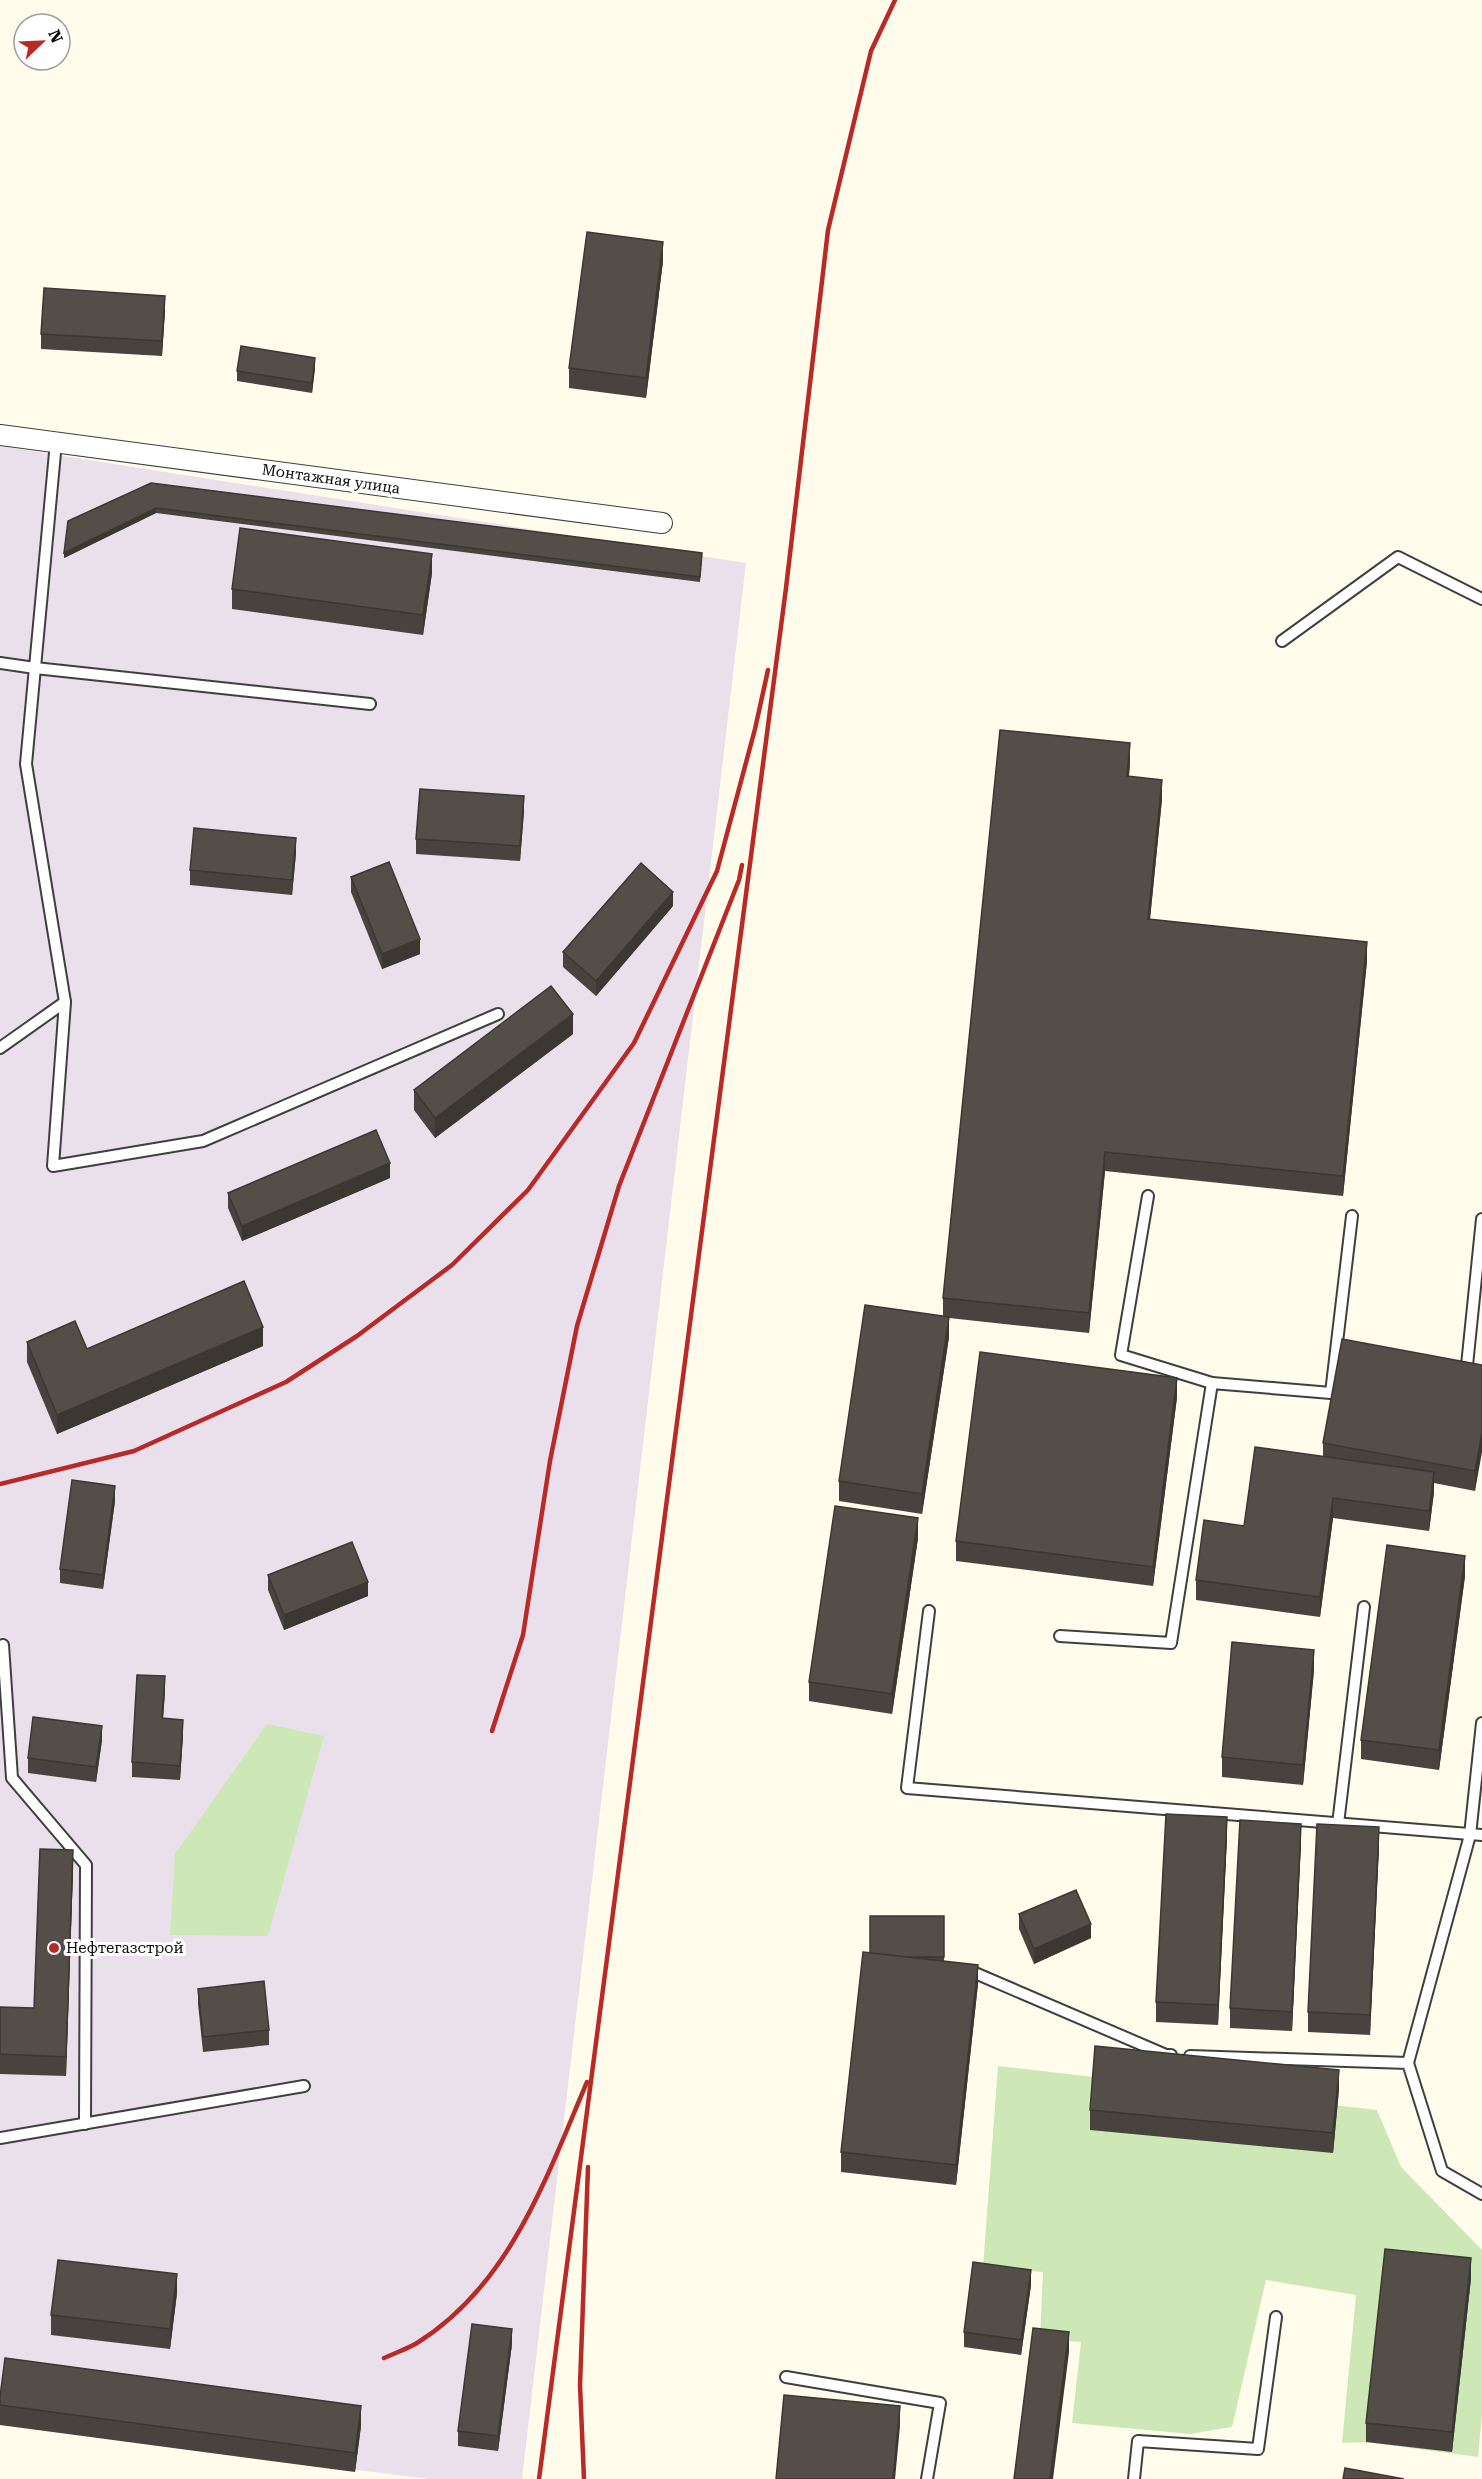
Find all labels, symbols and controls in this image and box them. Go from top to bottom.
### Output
north arrow [12,12,72,72]
text: N [44,27,67,46]
street label: Монтажная улица [261,460,401,498]
place label: Нефтегазстрой [66,1939,183,1957]
marker: Нефтегазстрой [47,1941,61,1955]

